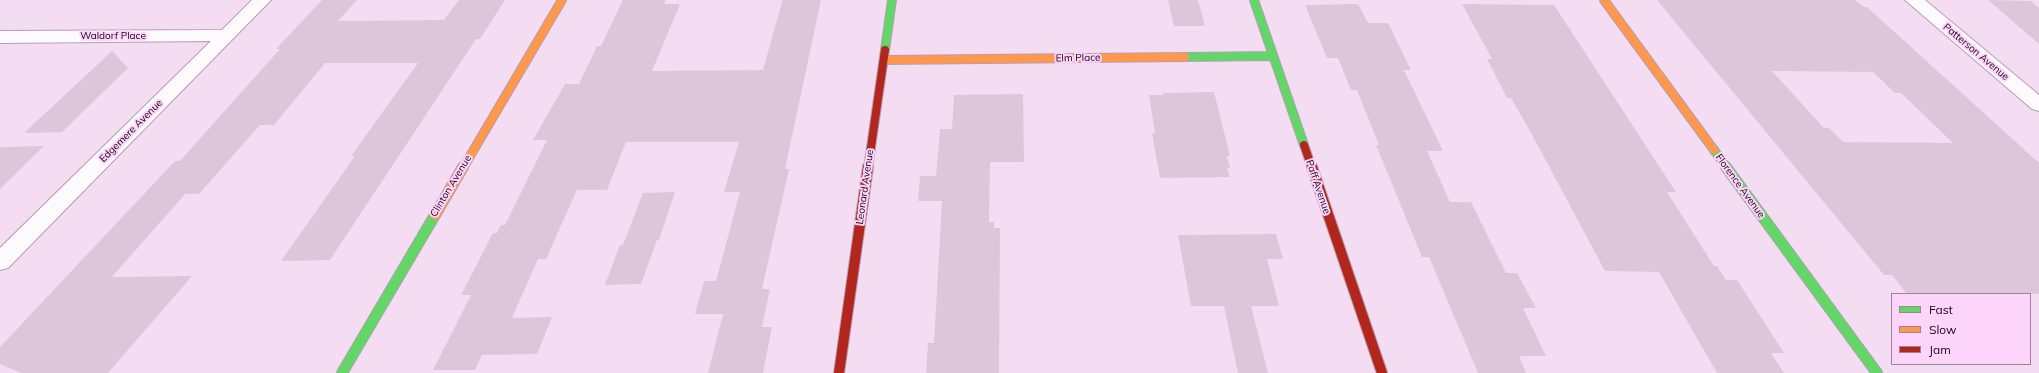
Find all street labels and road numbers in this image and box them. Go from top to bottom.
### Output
street label: Patterson Avenue [1941,21,2011,83]
street label: Waldorf Place [80,30,146,42]
street label: Elm Place [1055,52,1101,64]
street label: Edgemere Avenue [97,97,165,165]
street label: Leonard Avenue [854,149,876,225]
street label: Florence Avenue [1713,152,1767,220]
street label: Clinton Avenue [428,153,474,219]
street label: Paff Avenue [1303,158,1333,216]

